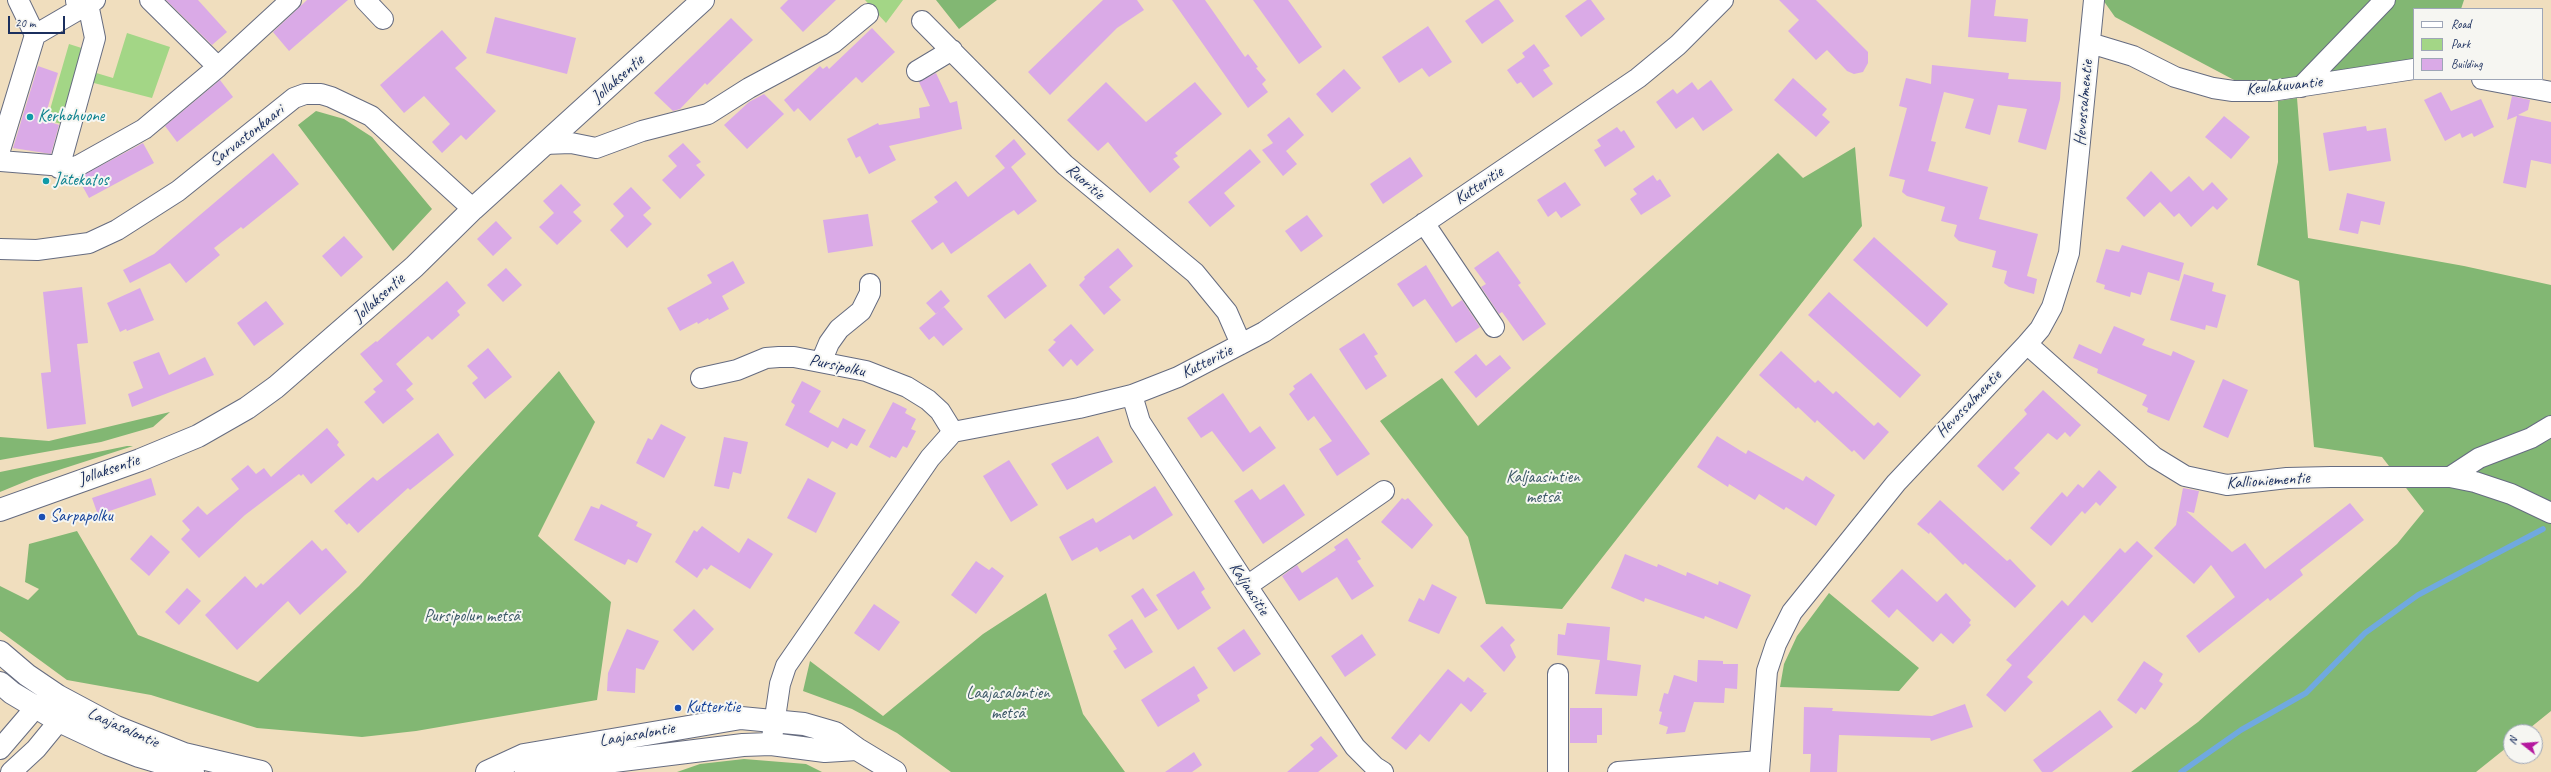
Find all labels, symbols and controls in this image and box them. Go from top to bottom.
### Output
scale bar [10,8,67,34]
legend [2413,8,2543,80]
text: 20 m [15,15,35,31]
text: Road [2451,16,2471,32]
text: Park [2451,36,2470,52]
street label: Jollaksentie [587,51,649,107]
text: Building [2451,56,2483,72]
street label: Hevossalmentie [2070,59,2098,147]
street label: Keulakuvantie [2245,72,2323,100]
street label: Sarvastonkaari [206,101,288,171]
place label: Kerhohuone [38,107,104,127]
marker: Kerhohuone [25,112,35,122]
street label: Ruoritie [1062,160,1108,204]
street label: Kutteritie [1451,162,1507,210]
place label: Jätekatos [54,171,108,191]
marker: Jätekatos [41,176,51,186]
street label: Jollaksentie [349,269,409,327]
street label: Kutteritie [1178,341,1236,383]
street label: Pursipolku [807,350,867,382]
street label: Hevossalmentie [1932,366,2006,442]
street label: Jollaksentie [76,450,142,490]
park label: Kaljaasintien metsä [1506,468,1580,508]
street label: Kallioniementie [2226,468,2310,494]
place label: Sarpapolku [50,507,113,527]
marker: Sarpapolku [37,512,47,522]
street label: Kaljaasitie [1224,559,1274,619]
park label: Pursipolun metsä [424,607,520,627]
park label: Laajasalontien metsä [966,684,1050,724]
place label: Kutteritie [686,698,740,718]
street label: Laajasalontie [84,703,162,753]
marker: Kutteritie [673,703,683,713]
street label: Laajasalontie [598,718,676,752]
north arrow [2503,724,2543,764]
text: N [2505,735,2520,746]

